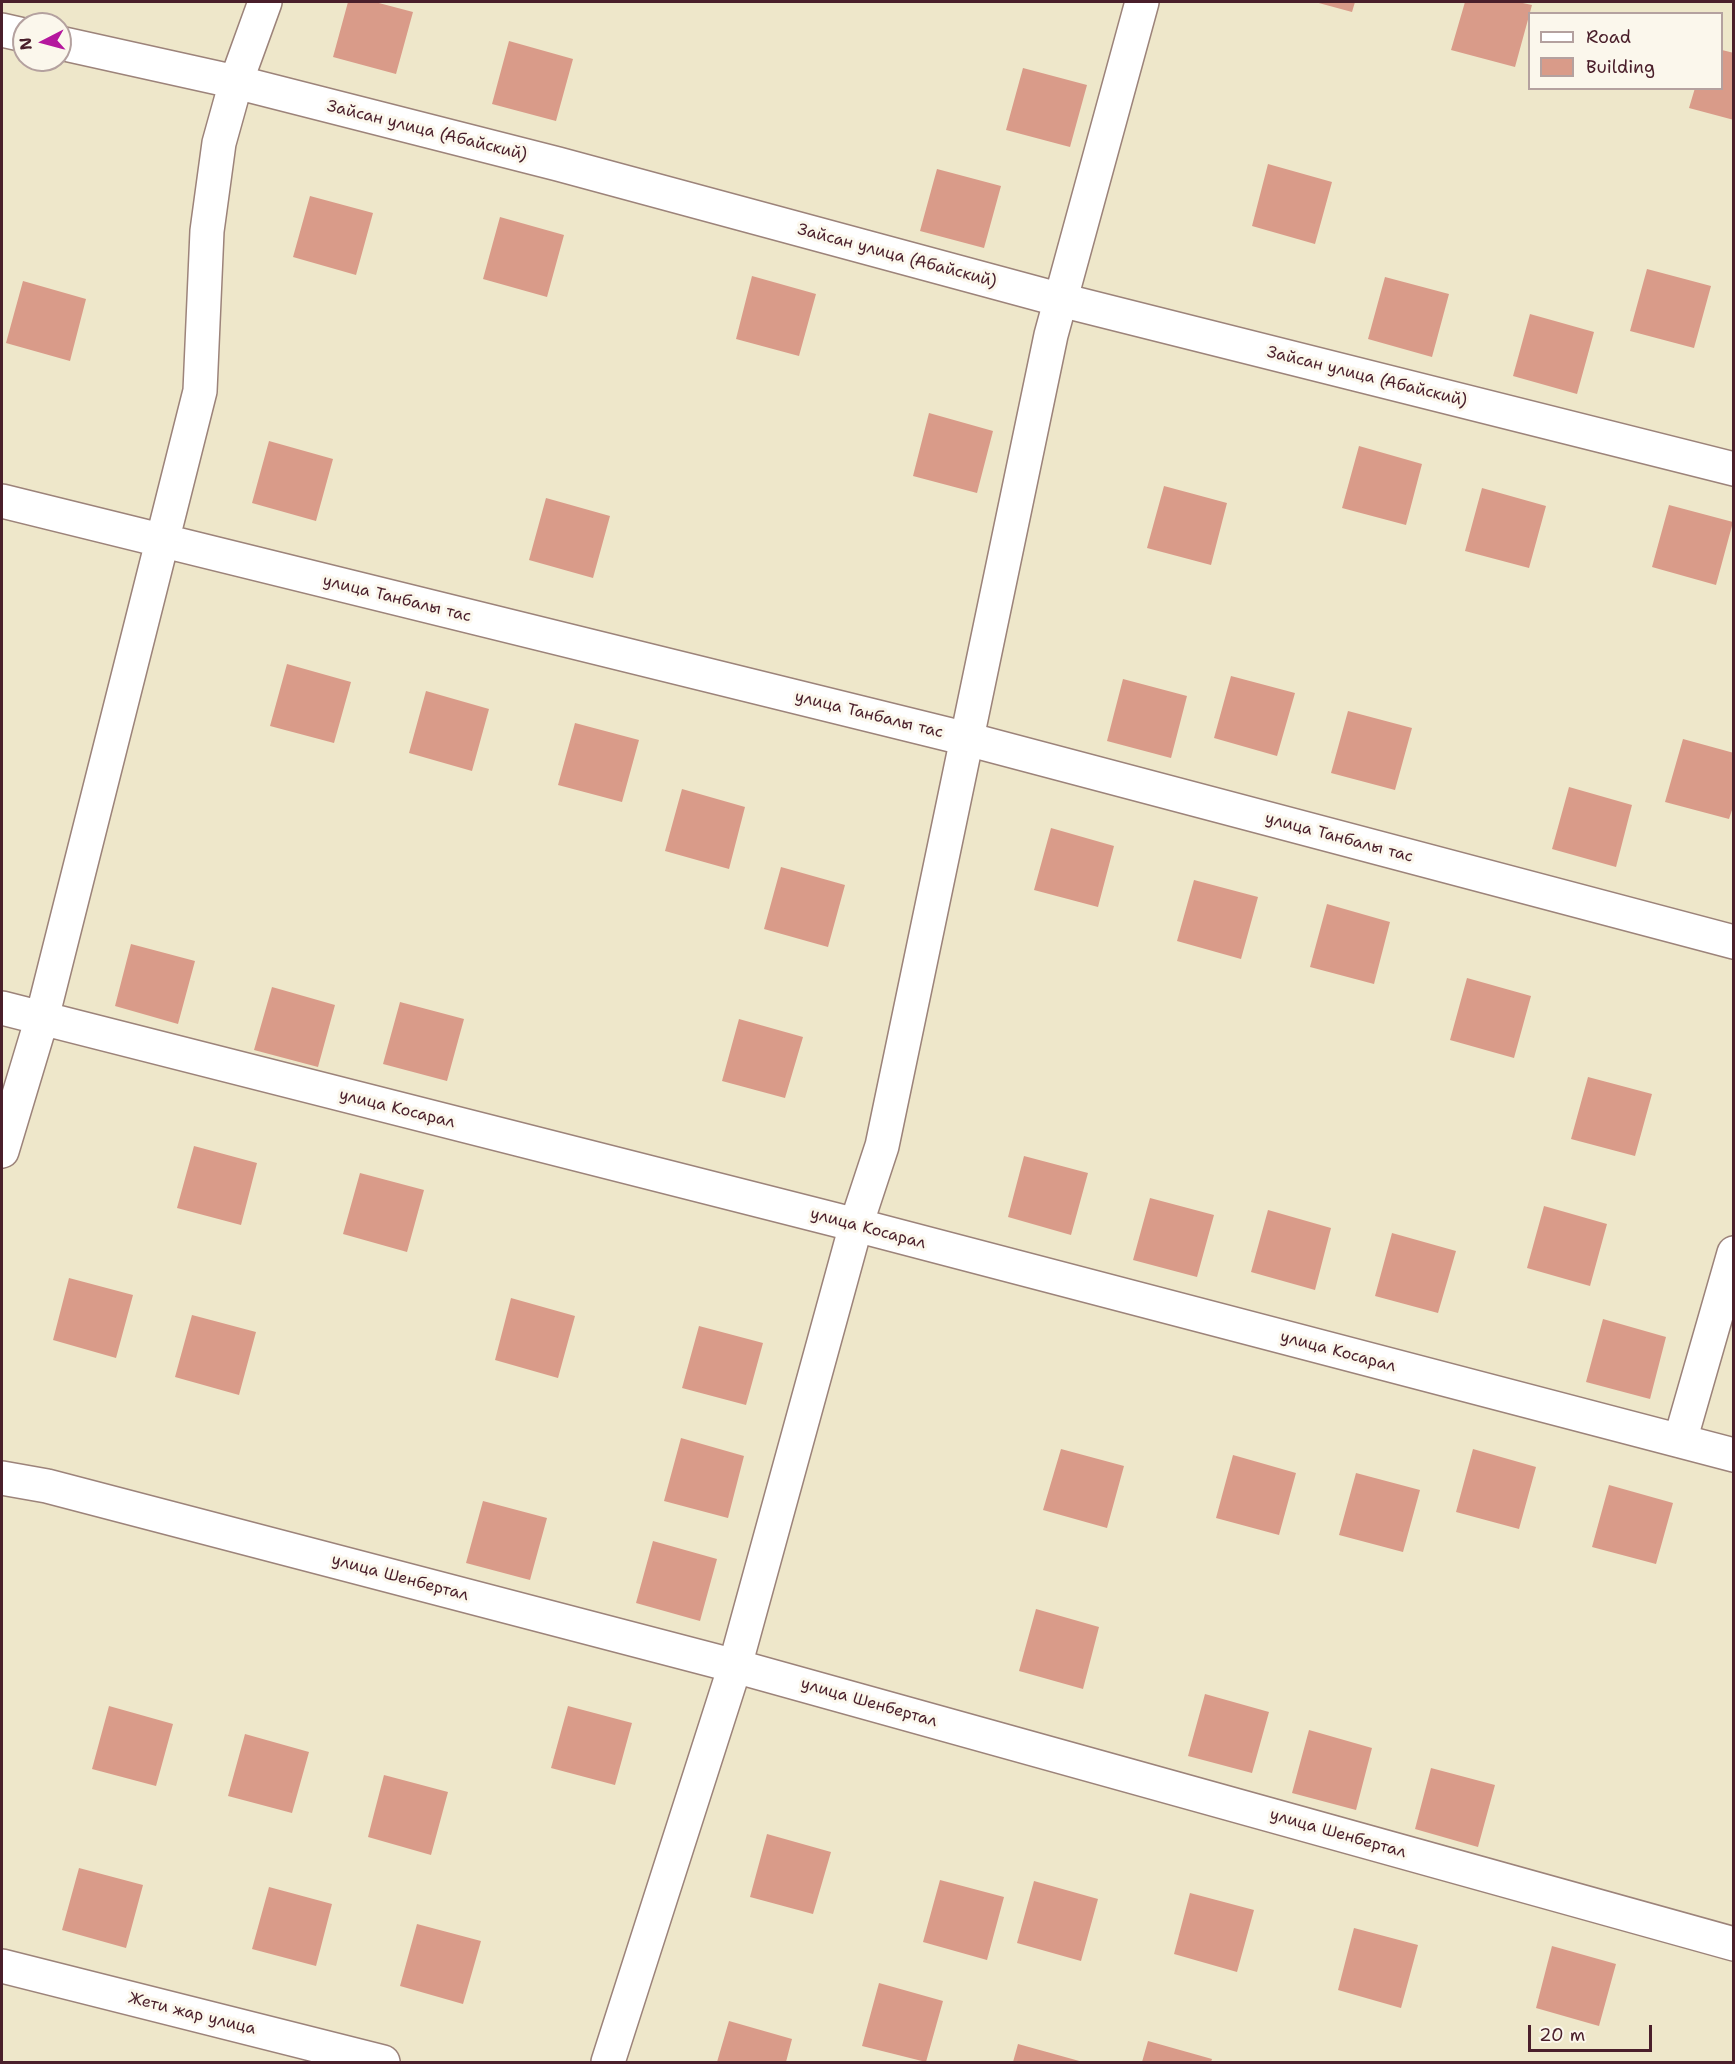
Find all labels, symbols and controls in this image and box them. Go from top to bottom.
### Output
north arrow [12,12,72,72]
legend [1528,12,1723,90]
text: Road [1586,25,1631,49]
text: N [14,36,37,51]
text: Building [1586,55,1655,79]
street label: Зайсан улица (Абайский) [325,97,529,165]
street label: Зайсан улица (Абайский) [795,220,999,292]
street label: Зайсан улица (Абайский) [1265,343,1469,411]
street label: улица Танбалы тас [321,571,473,627]
street label: улица Танбалы тас [793,687,945,743]
street label: улица Танбалы тас [1263,809,1415,867]
street label: улица Косарал [337,1085,457,1133]
street label: улица Косарал [808,1204,928,1254]
street label: улица Косарал [1278,1327,1398,1377]
street label: улица Шенбертал [329,1550,471,1606]
street label: улица Шенбертал [799,1674,939,1732]
street label: улица Шенбертал [1268,1805,1408,1863]
street label: Жети жар улица [126,1989,258,2039]
scale bar [1531,2013,1656,2051]
text: 20 m [1539,2023,1585,2047]

